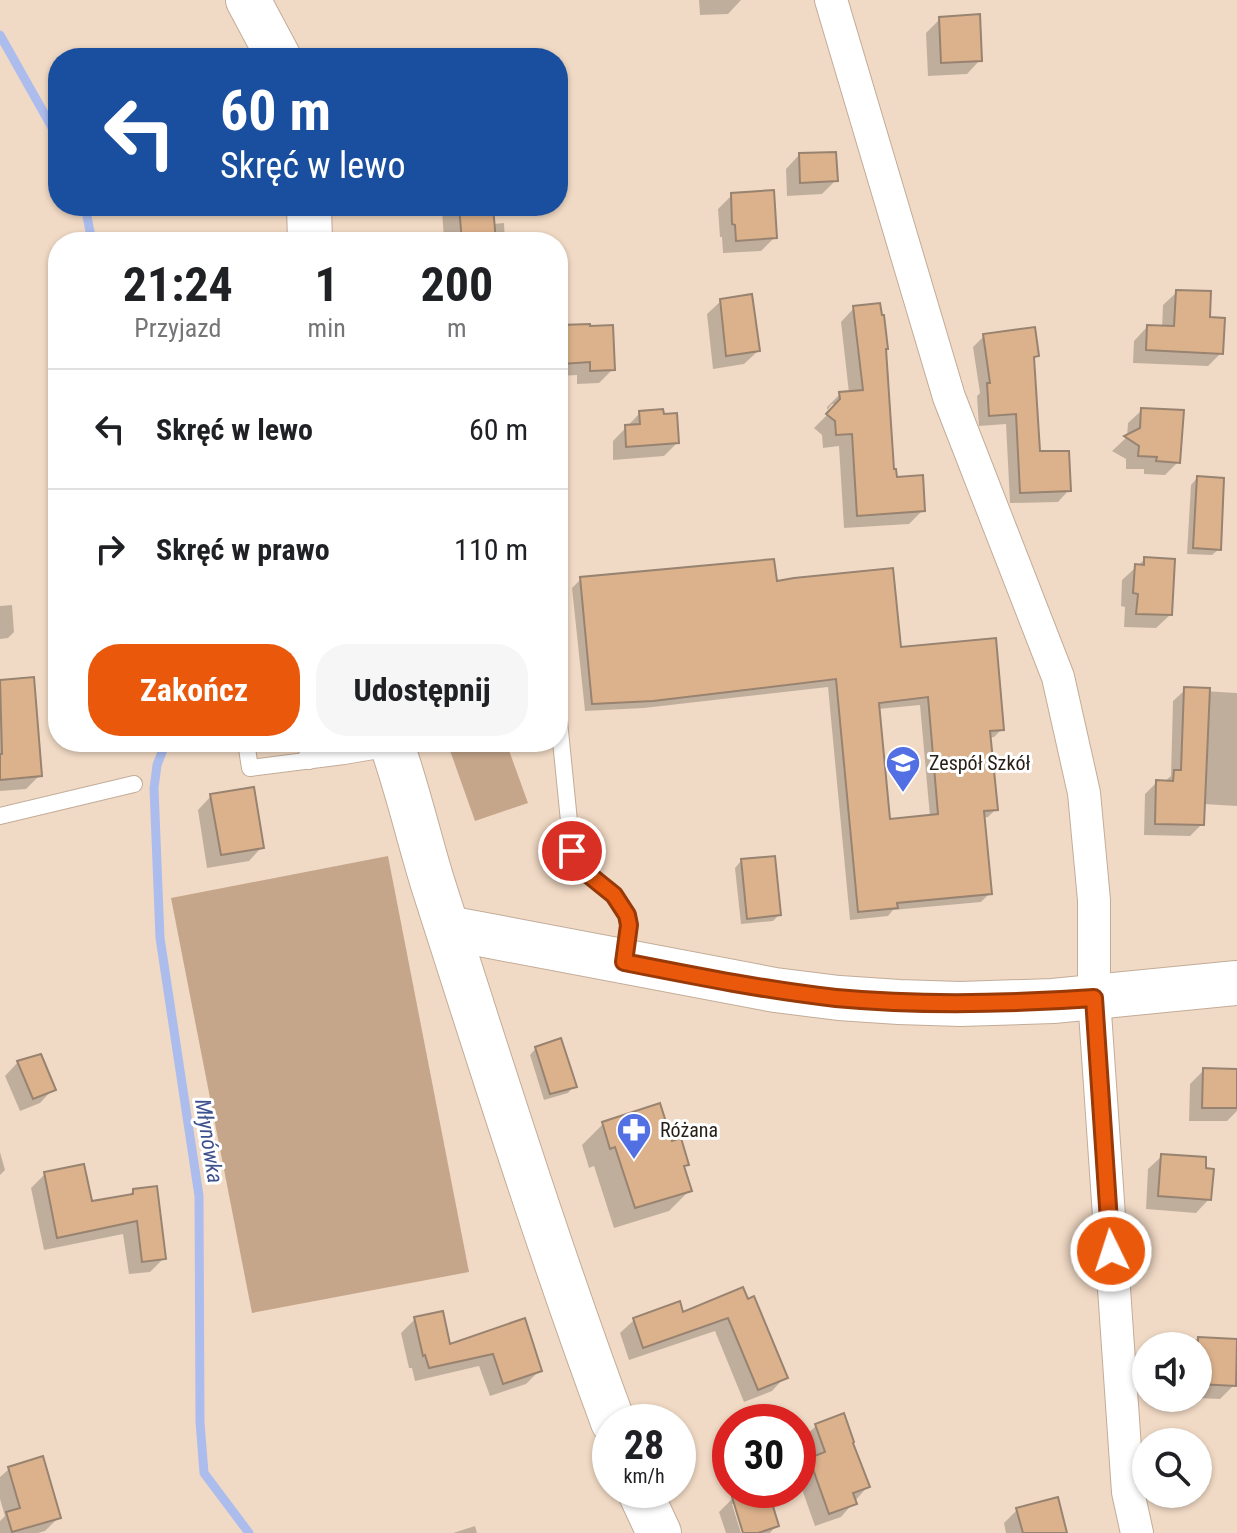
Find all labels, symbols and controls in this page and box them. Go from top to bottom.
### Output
text: 60 m [220,78,331,144]
icon: left [88,80,192,184]
text: Skręć w lewo [220,145,406,187]
text: 21:24 [123,256,233,313]
text: 1 [315,256,339,313]
text: 200 [420,256,493,313]
text: Przyjazd [134,313,221,343]
text: min [308,313,346,343]
text: m [447,313,467,343]
icon: left [88,407,132,451]
text: Skręć w lewo [156,412,313,447]
text: 60 m [469,412,528,447]
icon: right [88,527,132,571]
text: Skręć w prawo [156,532,330,567]
text: 110 m [454,532,528,567]
button: Zakończ [88,644,300,736]
button: Udostępnij [316,644,528,736]
school or university icon: Zespół Szkół [884,744,922,794]
place label: Zespół Szkół [929,751,1030,775]
pin [538,817,606,885]
icon: arrive [550,829,594,873]
water label: Młynówka [190,1097,228,1185]
pharmacy icon: Różana [615,1111,653,1161]
place label: Różana [660,1118,718,1142]
position arrow [1069,1209,1153,1293]
map controls [1132,1332,1212,1508]
button: sound [1132,1332,1212,1412]
speed limit sign: 30 [712,1404,816,1508]
text: 28 [624,1422,664,1469]
button: search [1132,1428,1212,1508]
text: km/h [623,1464,665,1488]

